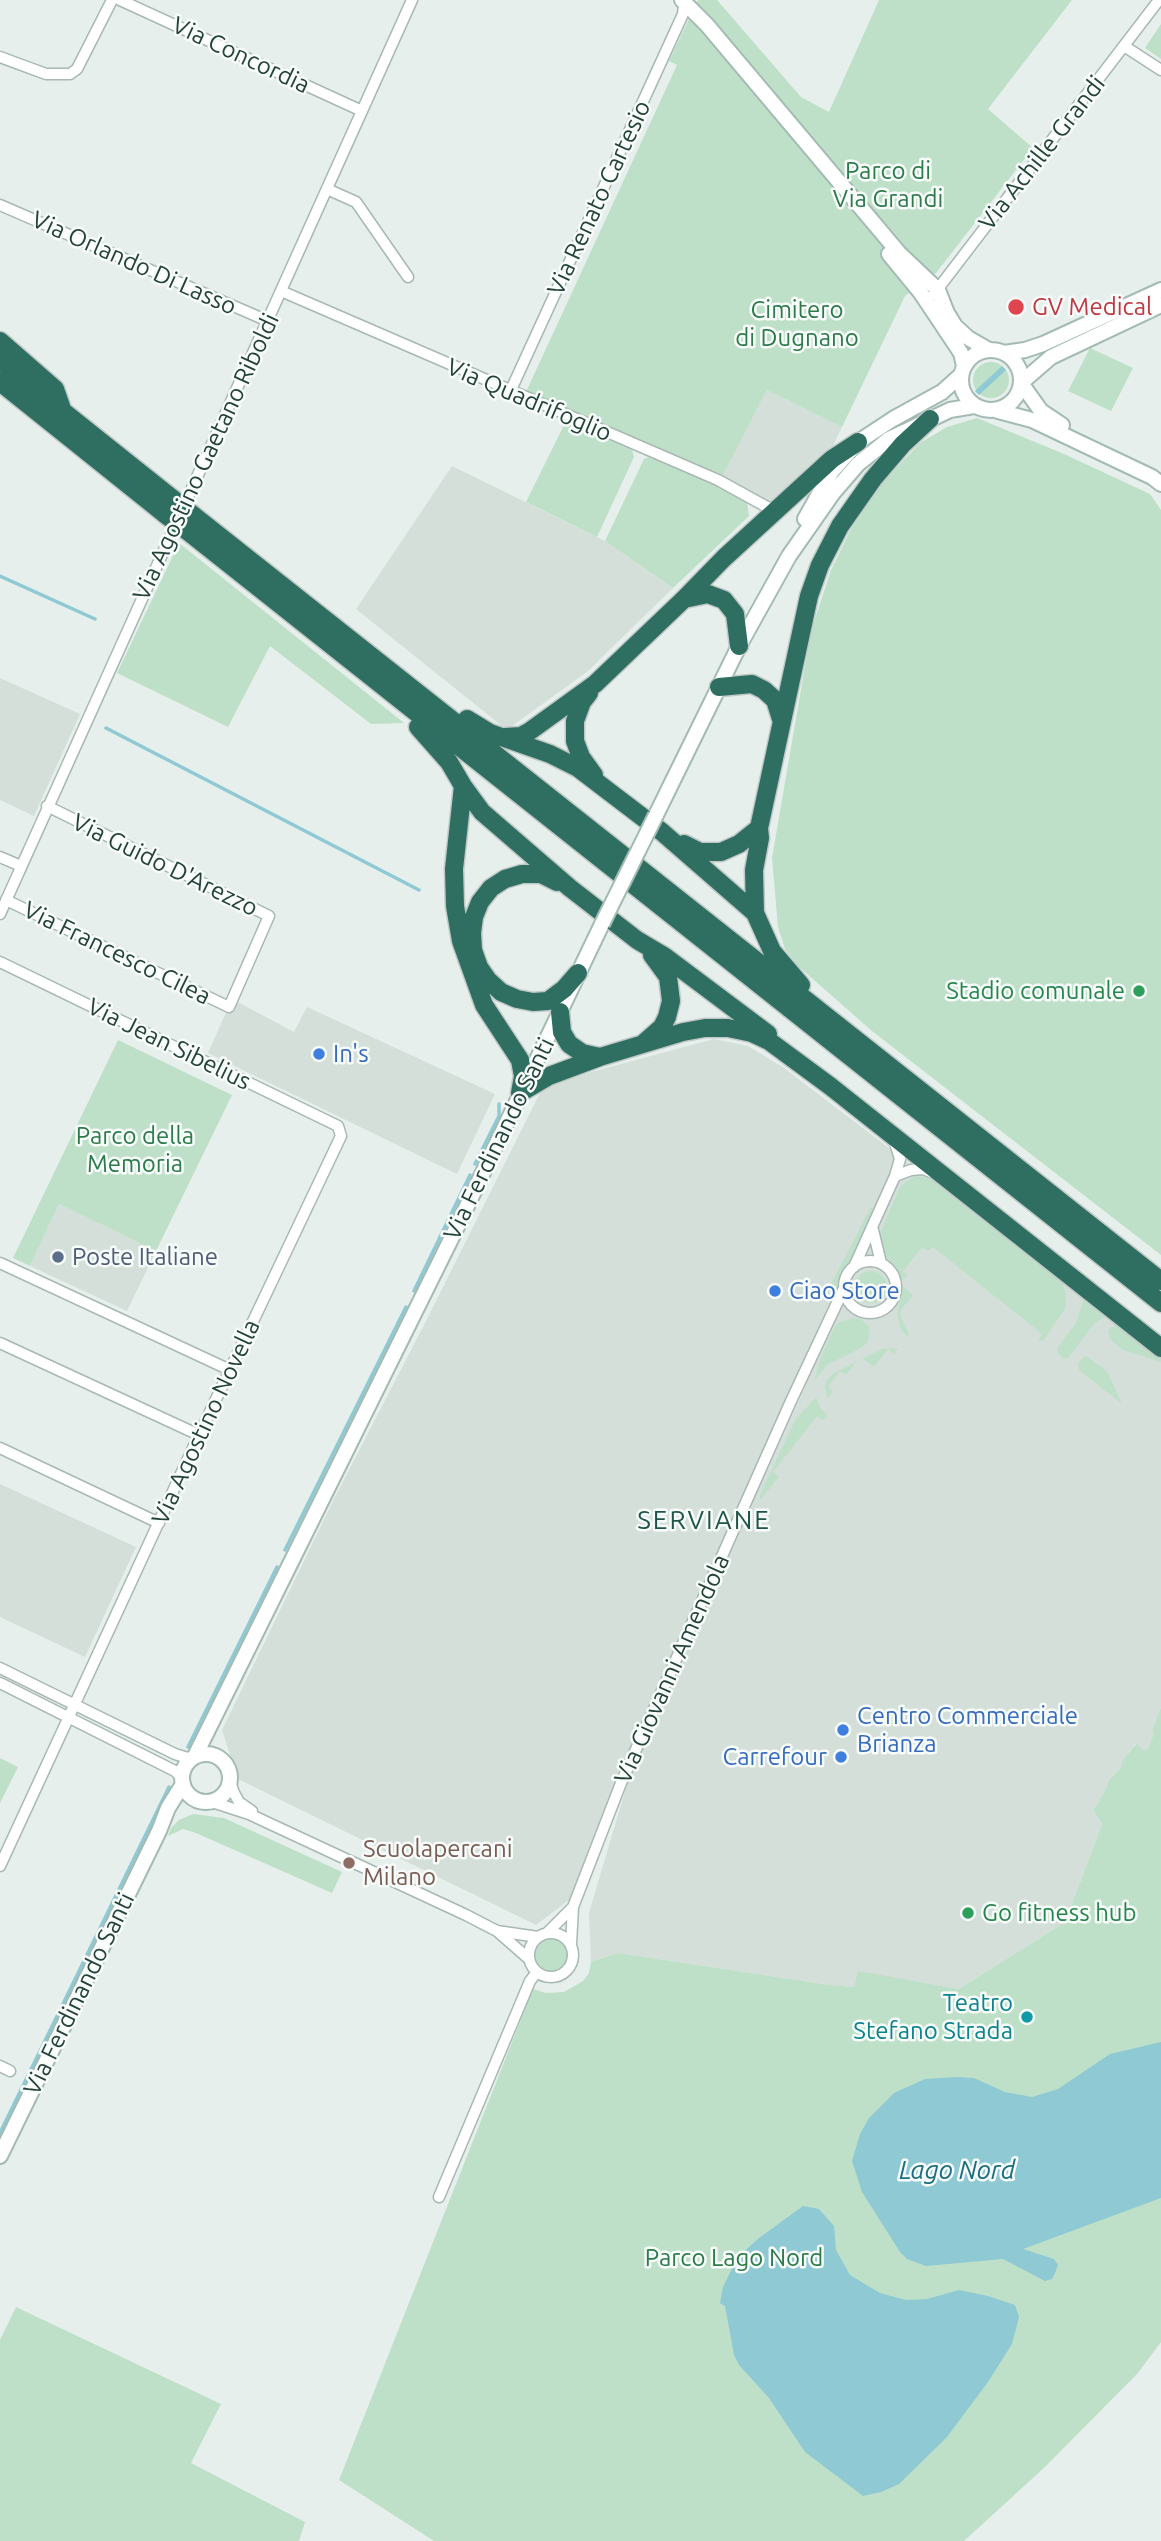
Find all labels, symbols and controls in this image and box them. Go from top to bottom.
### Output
street label: Via Concordia [168,11,314,99]
street label: Via Achille Grandi [973,70,1111,236]
street label: Via Renato Cartesio [541,96,657,300]
park label: Parco di Via Grandi [833,157,943,213]
street label: Via Orlando Di Lasso [27,205,241,321]
place label: GV Medical [1032,293,1152,321]
park label: Cimitero di Dugnano [735,296,859,352]
marker: GV Medical [1006,297,1026,317]
street label: Via Agostino Gaetano Riboldi [127,309,285,605]
street label: Via Quadrifoglio [442,352,616,448]
street label: Via Guido D'Arezzo [67,807,263,923]
street label: Via Francesco Cilea [19,895,215,1011]
place label: Stadio comunale [946,977,1125,1005]
marker: Stadio comunale [1131,983,1147,999]
street label: Via Jean Sibelius [83,992,255,1096]
street label: Via Ferdinando Santi [437,1033,561,1245]
place label: In's [333,1040,369,1068]
marker: In's [311,1046,327,1062]
park label: Parco della Memoria [76,1122,194,1178]
place label: Poste Italiane [72,1243,218,1271]
marker: Poste Italiane [50,1249,66,1265]
place label: Ciao Store [789,1277,900,1305]
marker: Ciao Store [767,1283,783,1299]
street label: Via Agostino Novella [146,1315,266,1529]
district label: SERVIANE [638,1504,770,1536]
street label: Via Giovanni Amendola [608,1550,736,1788]
place label: Centro Commerciale Brianza [857,1702,1078,1758]
marker: Centro Commerciale Brianza [835,1722,851,1738]
place label: Carrefour [723,1743,827,1771]
marker: Carrefour [833,1749,849,1765]
place label: Scuolapercani Milano [363,1835,512,1891]
marker: Scuolapercani Milano [341,1855,357,1871]
street label: Via Ferdinando Santi [17,1888,141,2100]
place label: Go fitness hub [982,1899,1137,1927]
marker: Go fitness hub [960,1905,976,1921]
place label: Teatro Stefano Strada [853,1989,1013,2045]
marker: Teatro Stefano Strada [1019,2009,1035,2025]
water label: Lago Nord [899,2154,1015,2186]
park label: Parco Lago Nord [645,2244,823,2272]

